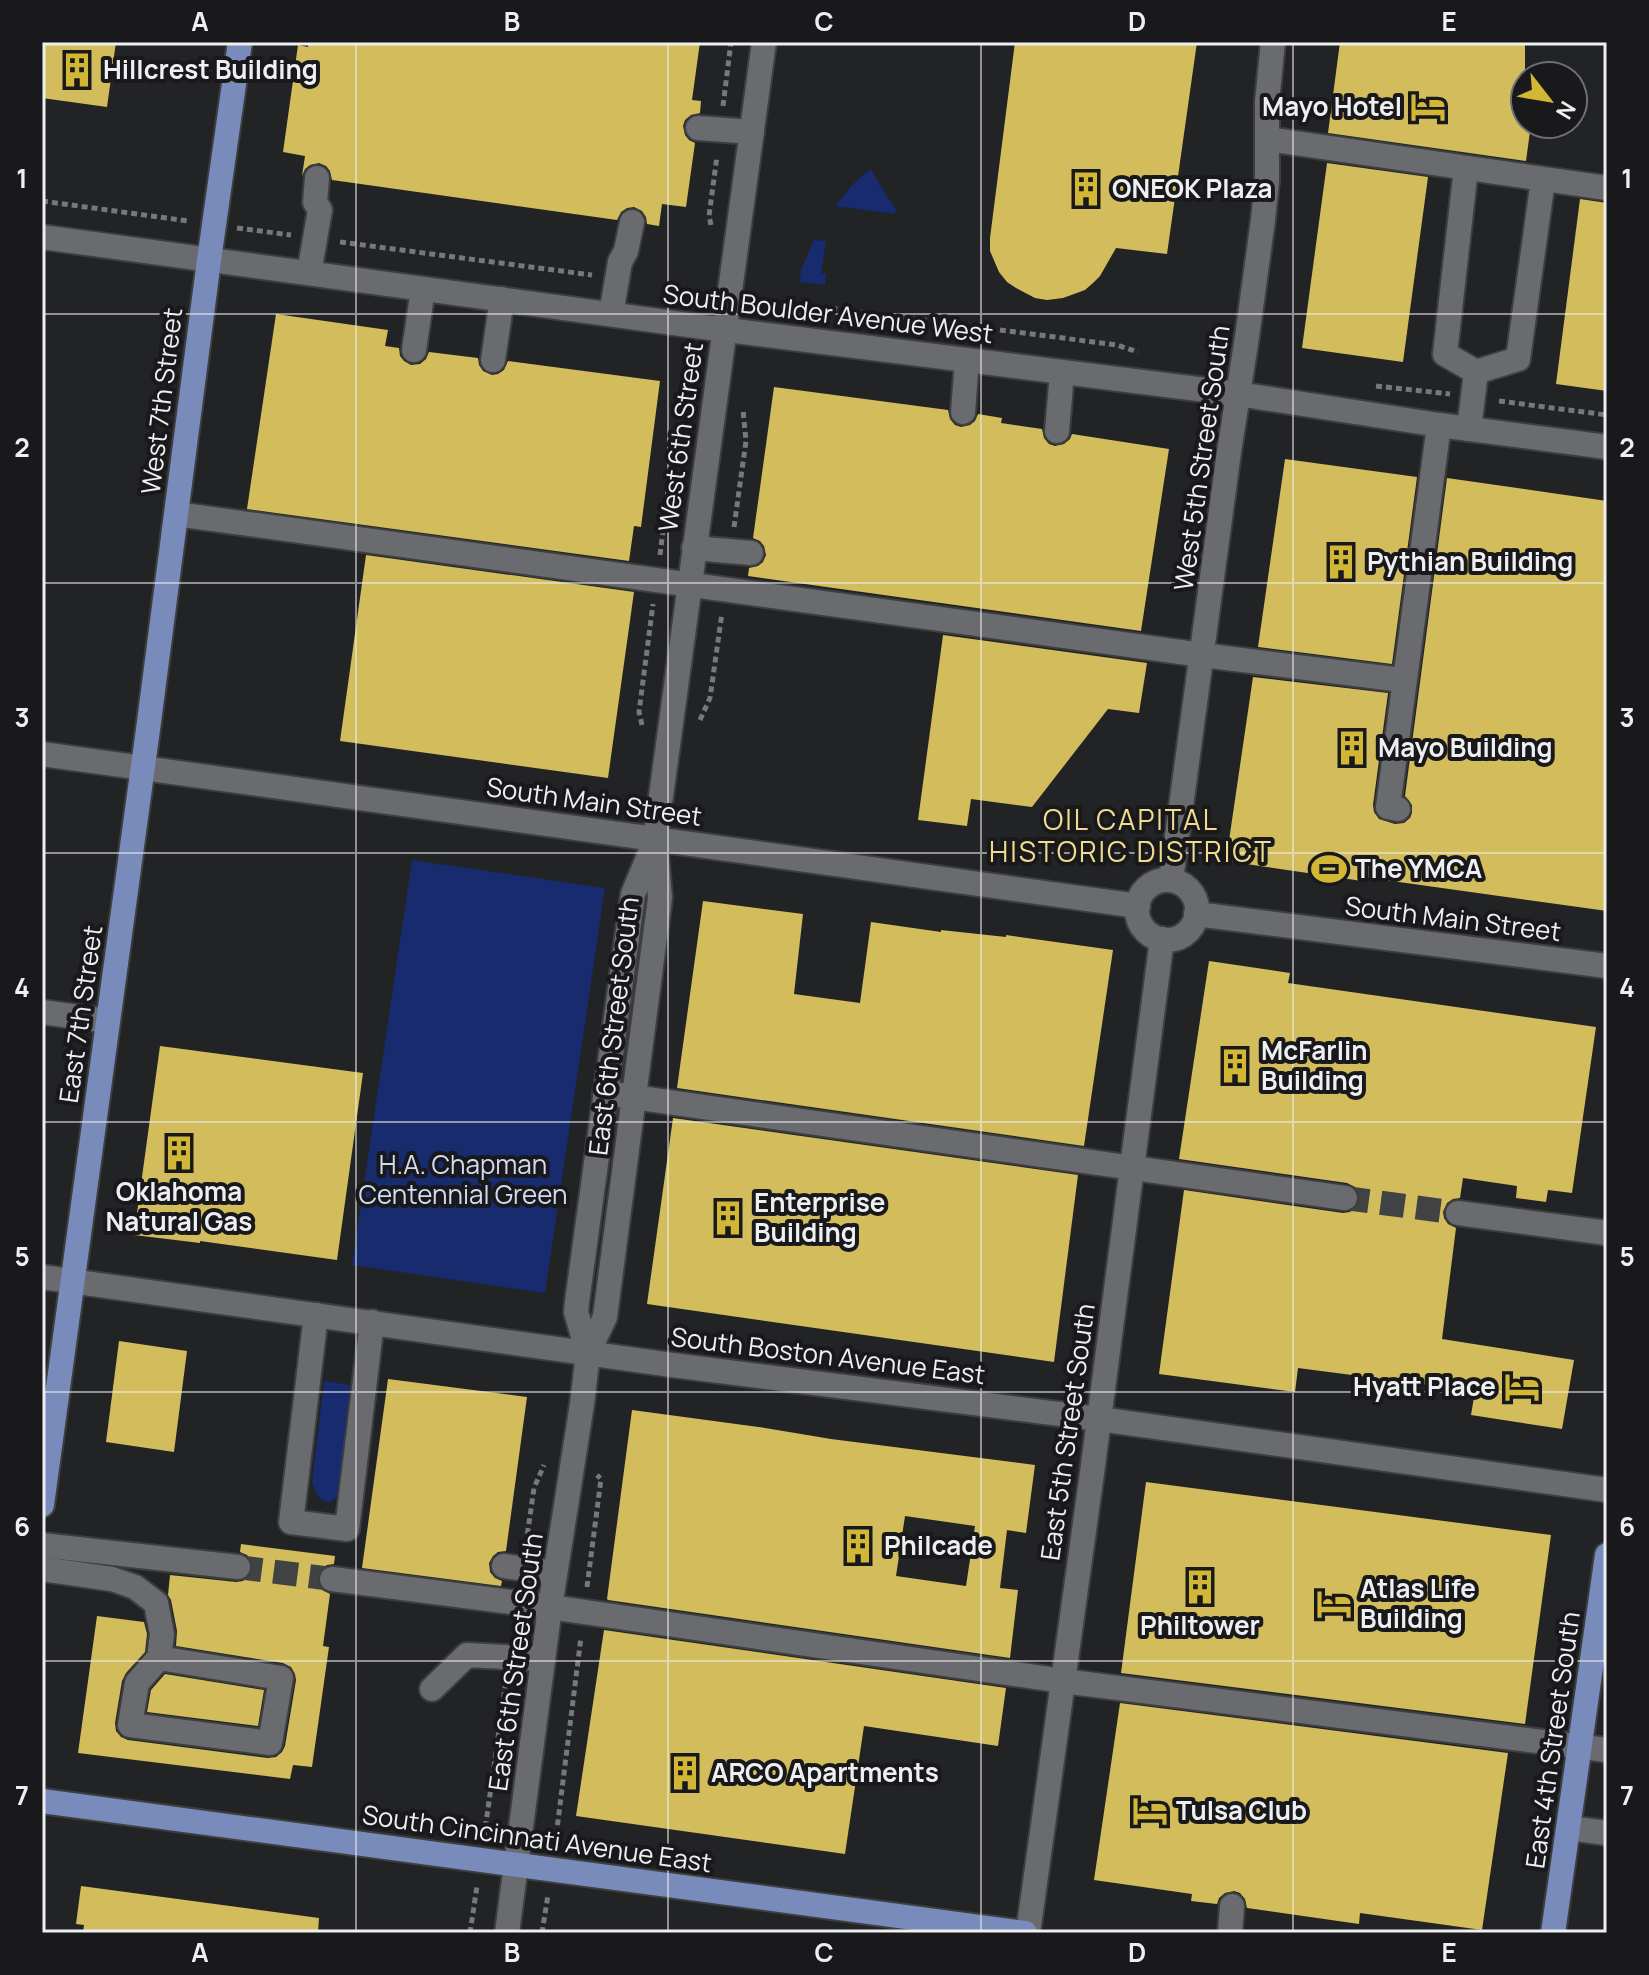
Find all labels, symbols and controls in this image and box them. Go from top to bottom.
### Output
text: A [191,3,209,39]
text: B [504,3,520,39]
text: C [814,3,834,39]
text: D [1128,3,1146,39]
text: E [1441,3,1457,39]
building icon: Hillcrest Building [58,51,96,89]
place label: Hillcrest Building [103,51,318,87]
north arrow [1509,60,1589,140]
place label: Mayo Hotel [1262,88,1402,124]
hotel icon: Mayo Hotel [1409,88,1447,126]
text: N [1549,96,1583,125]
text: 1 [16,160,28,196]
text: 1 [1621,160,1633,196]
building icon: ONEOK Plaza [1067,170,1105,208]
place label: ONEOK Plaza [1112,170,1273,206]
street label: South Boulder Avenue West [661,275,995,351]
street label: West 7th Street [132,306,190,496]
street label: West 5th Street South [1165,323,1237,593]
street label: West 6th Street [649,340,711,534]
text: 2 [14,429,30,465]
text: 2 [1619,429,1635,465]
building icon: Pythian Building [1322,543,1360,581]
place label: Pythian Building [1367,543,1573,579]
text: 3 [14,699,30,735]
text: 3 [1619,699,1635,735]
building icon: Mayo Building [1333,729,1371,767]
place label: Mayo Building [1378,729,1553,765]
street label: South Main Street [484,768,704,834]
district label: OIL CAPITAL HISTORIC DISTRICT [989,800,1273,870]
sports icon: The YMCA [1310,850,1348,888]
place label: The YMCA [1355,850,1482,886]
street label: South Main Street [1343,887,1563,949]
street label: East 6th Street South [579,895,647,1157]
street label: East 7th Street [50,923,110,1105]
text: 4 [14,969,30,1005]
text: 4 [1619,969,1635,1005]
place label: McFarlin Building [1261,1032,1367,1098]
building icon: McFarlin Building [1216,1047,1254,1085]
building icon: Oklahoma Natural Gas [160,1134,198,1172]
park label: H.A. Chapman Centennial Green [358,1146,568,1212]
place label: Oklahoma Natural Gas [106,1173,252,1239]
place label: Enterprise Building [754,1184,885,1250]
building icon: Enterprise Building [709,1199,747,1237]
text: 5 [14,1238,30,1274]
text: 5 [1619,1238,1635,1274]
street label: East 5th Street South [1031,1301,1103,1563]
street label: South Boston Avenue East [669,1318,987,1392]
place label: Hyatt Place [1353,1368,1496,1404]
hotel icon: Hyatt Place [1503,1368,1541,1406]
text: 6 [14,1508,30,1544]
text: 6 [1619,1508,1635,1544]
building icon: Philcade [839,1527,877,1565]
place label: Philcade [884,1527,993,1563]
street label: East 6th Street South [479,1531,551,1793]
building icon: Philtower [1181,1568,1219,1606]
place label: Atlas Life Building [1360,1570,1476,1636]
hotel icon: Atlas Life Building [1315,1585,1353,1623]
place label: Philtower [1140,1607,1260,1643]
street label: East 4th Street South [1516,1609,1588,1871]
building icon: ARCO Apartments [666,1754,704,1792]
place label: ARCO Apartments [711,1754,939,1790]
text: 7 [15,1777,29,1813]
text: 7 [1620,1777,1634,1813]
hotel icon: Tulsa Club [1131,1792,1169,1830]
place label: Tulsa Club [1176,1792,1307,1828]
street label: South Cincinnati Avenue East [360,1796,714,1880]
text: A [191,1934,209,1970]
text: B [504,1934,520,1970]
text: C [814,1934,834,1970]
text: D [1128,1934,1146,1970]
text: E [1441,1934,1457,1970]

